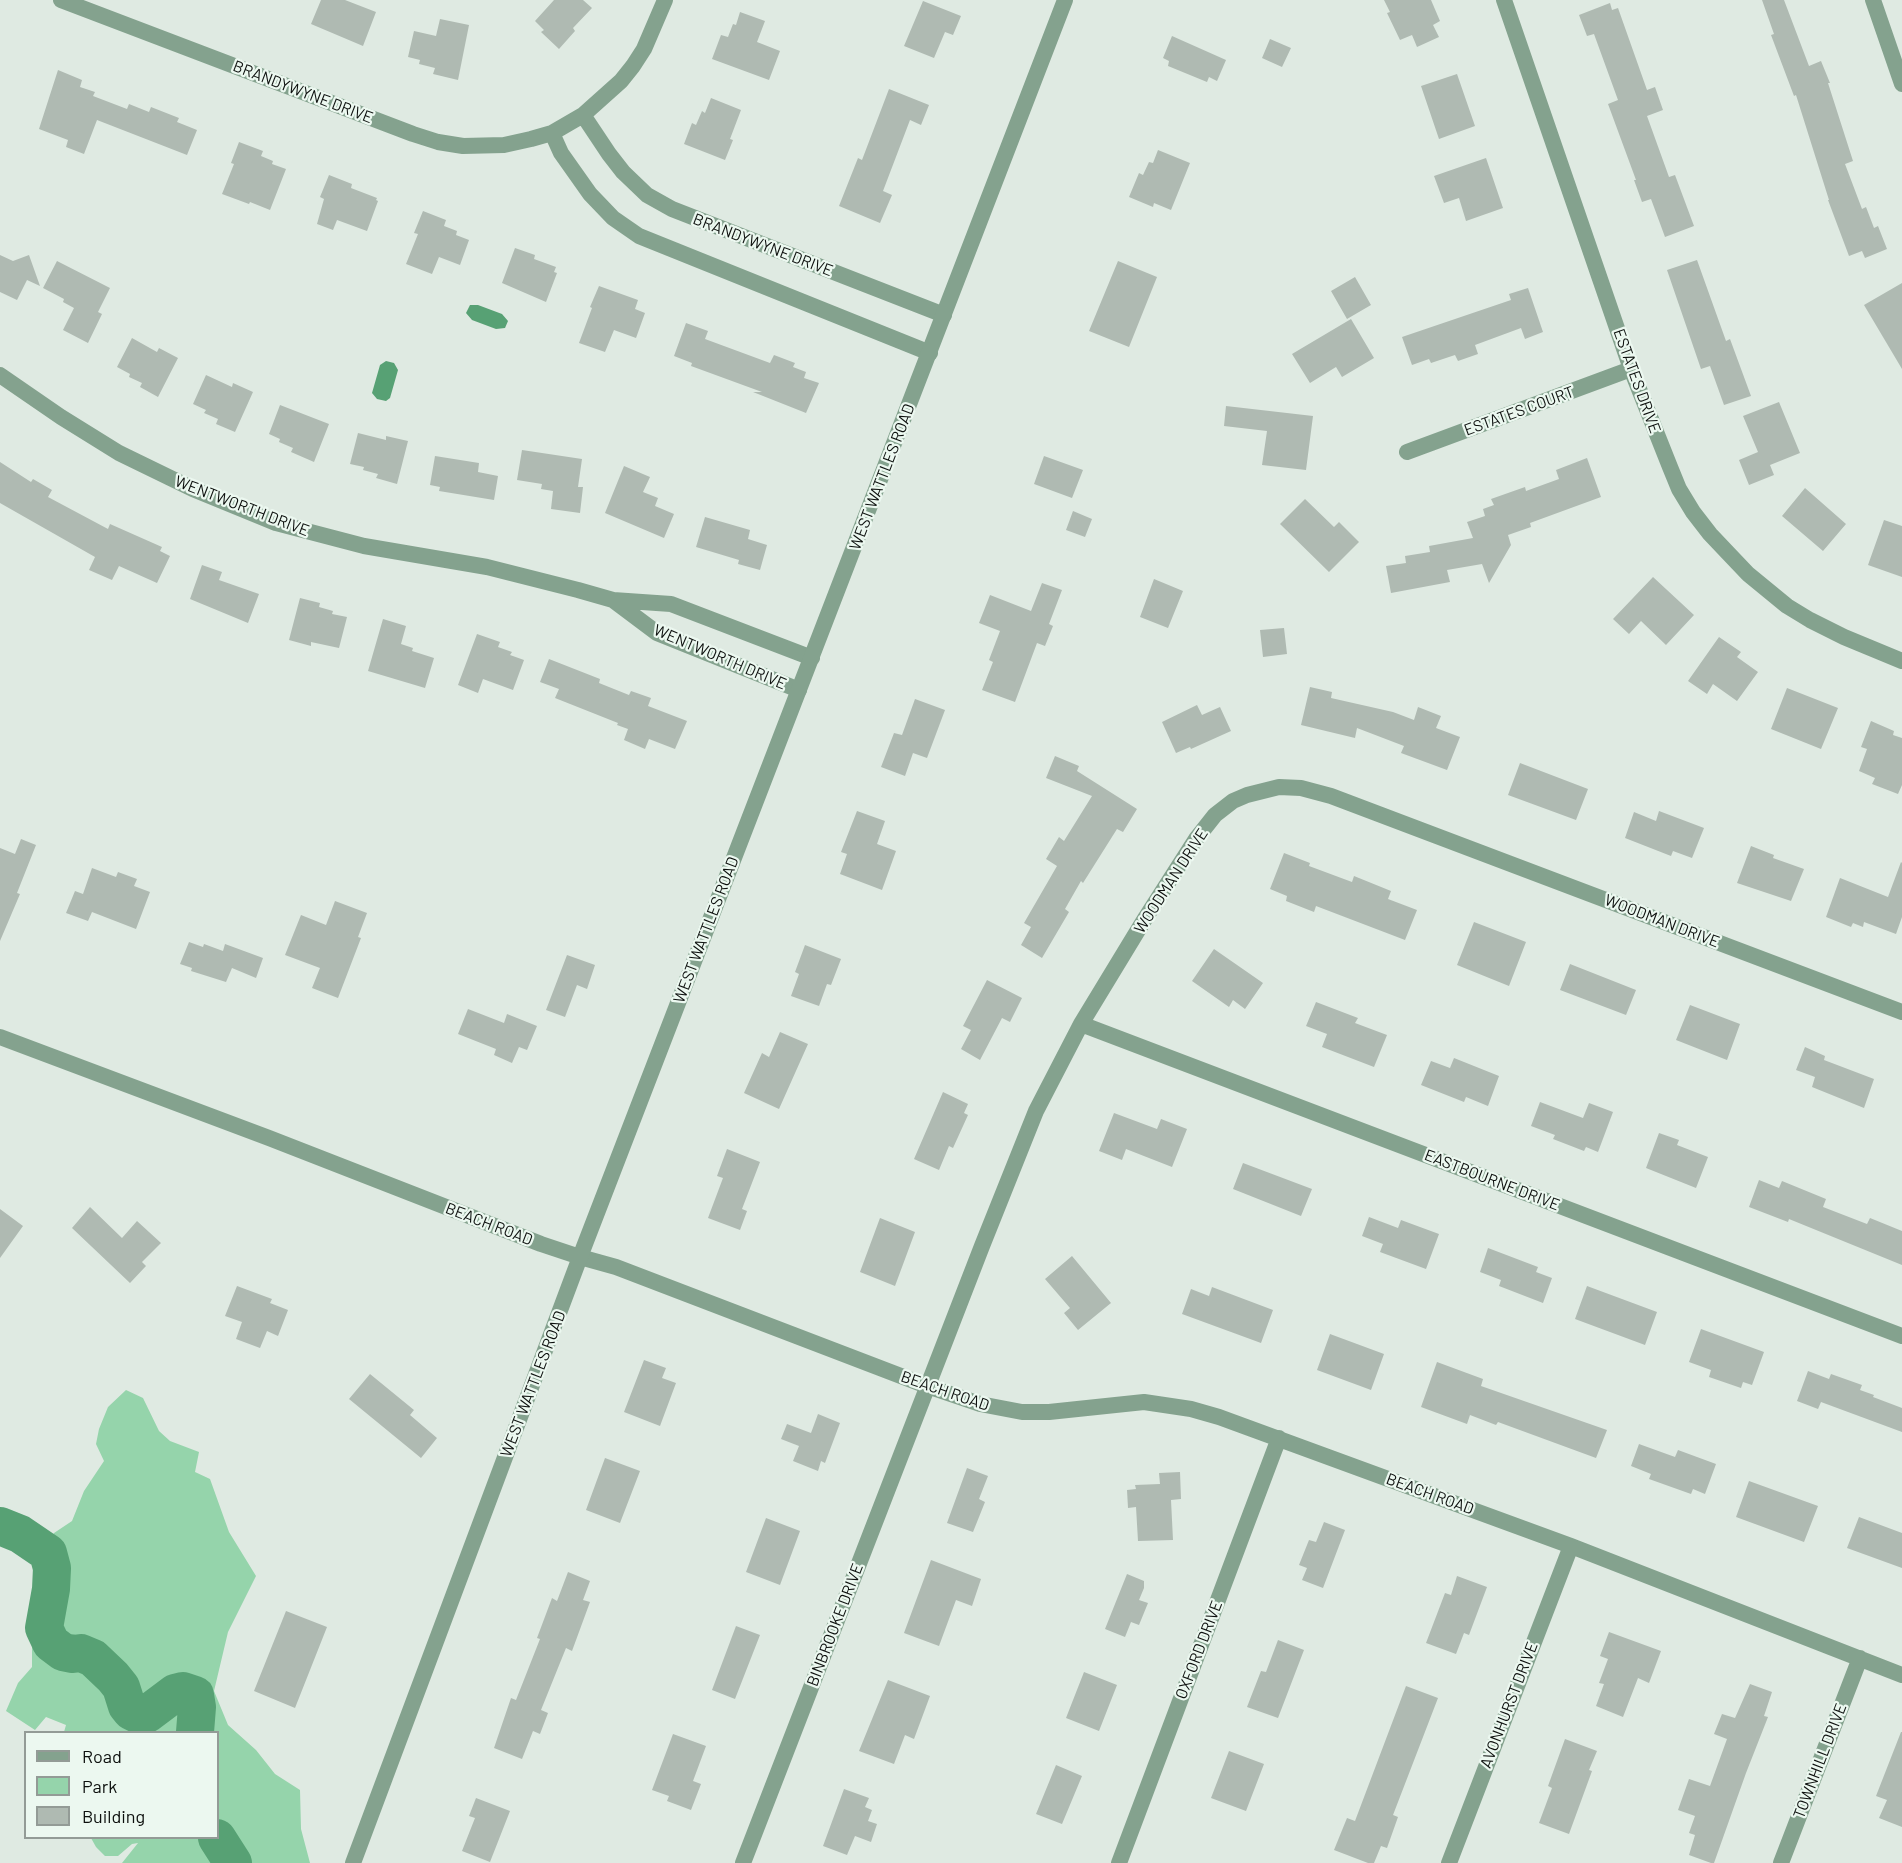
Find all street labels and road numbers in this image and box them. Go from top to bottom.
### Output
street label: BRANDYWYNE DRIVE [230,56,376,128]
street label: BRANDYWYNE DRIVE [690,209,836,281]
street label: ESTATES DRIVE [1609,326,1665,436]
street label: ESTATES COURT [1461,382,1577,440]
street label: WEST WATTLES ROAD [845,401,919,553]
street label: WENTWORTH DRIVE [172,472,312,540]
street label: WENTWORTH DRIVE [651,620,789,694]
street label: WOODMAN DRIVE [1130,825,1212,937]
street label: WEST WATTLES ROAD [669,854,743,1006]
street label: WOODMAN DRIVE [1602,890,1722,952]
street label: EASTBOURNE DRIVE [1422,1145,1562,1215]
street label: BEACH ROAD [443,1199,535,1249]
street label: WEST WATTLES ROAD [496,1308,570,1460]
street label: BEACH ROAD [898,1367,992,1415]
street label: BEACH ROAD [1384,1469,1476,1519]
street label: BINBROOKE DRIVE [803,1561,867,1689]
street label: OXFORD DRIVE [1171,1598,1227,1702]
street label: AVONHURST DRIVE [1476,1639,1542,1771]
street label: TOWNHILL DRIVE [1789,1701,1851,1821]

